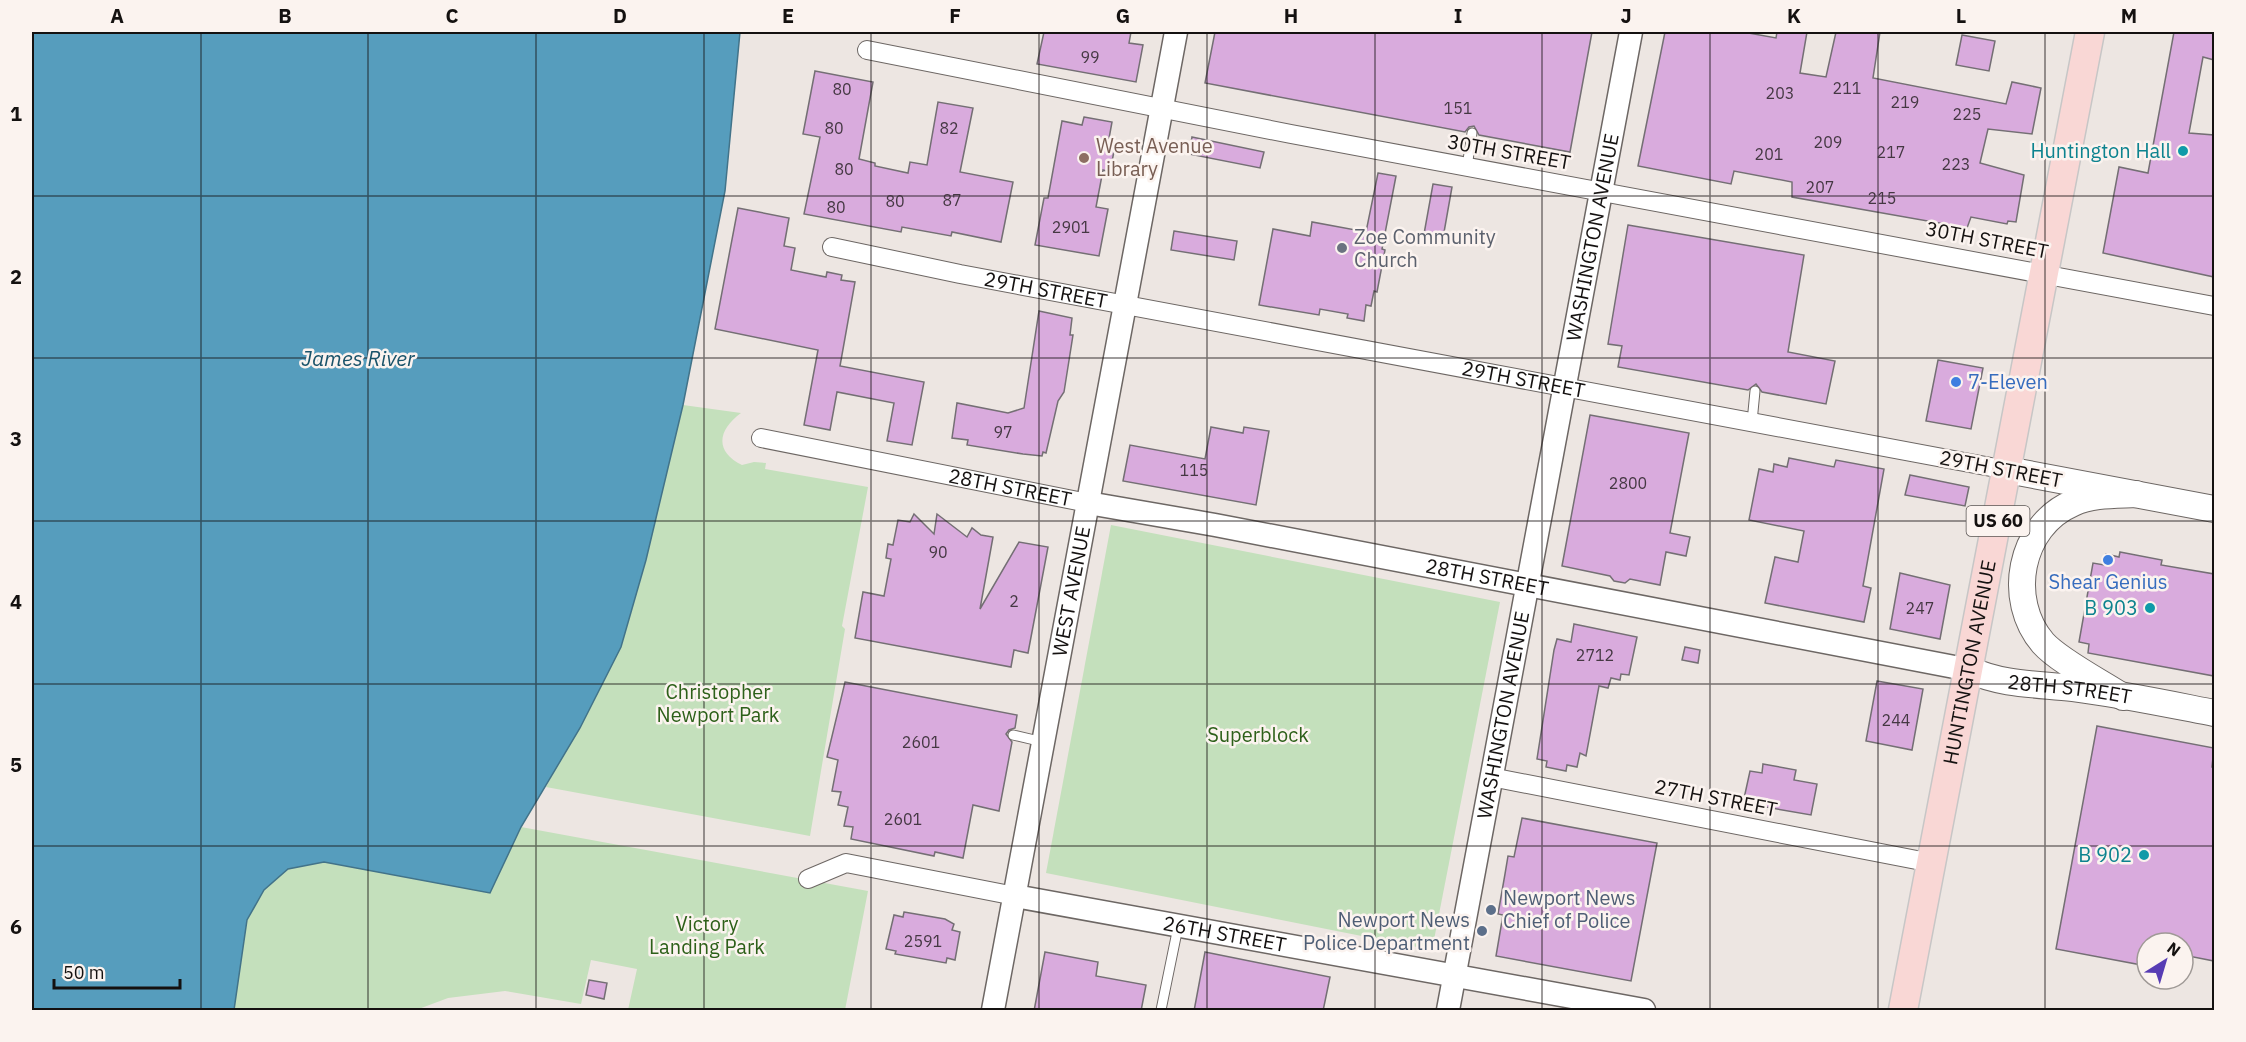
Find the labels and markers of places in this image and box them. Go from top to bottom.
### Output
place label: West Avenue Library [1096,132,1213,182]
place label: Huntington Hall [2030,137,2171,164]
marker: Huntington Hall [2176,144,2190,158]
marker: West Avenue Library [1077,151,1091,165]
place label: Zoe Community Church [1354,223,1496,273]
marker: Zoe Community Church [1335,241,1349,255]
place label: 7-Eleven [1968,368,2048,395]
marker: 7-Eleven [1949,375,1963,389]
marker: Shear Genius [2101,553,2115,567]
place label: Shear Genius [2048,568,2168,595]
place label: B 903 [2084,594,2138,621]
marker: B 903 [2143,601,2157,615]
place label: B 902 [2078,841,2132,868]
marker: B 902 [2137,848,2151,862]
place label: Newport News Chief of Police [1503,884,1635,934]
marker: Newport News Chief of Police [1484,903,1498,917]
place label: Newport News Police Department [1303,906,1470,956]
marker: Newport News Police Department [1475,924,1489,938]

